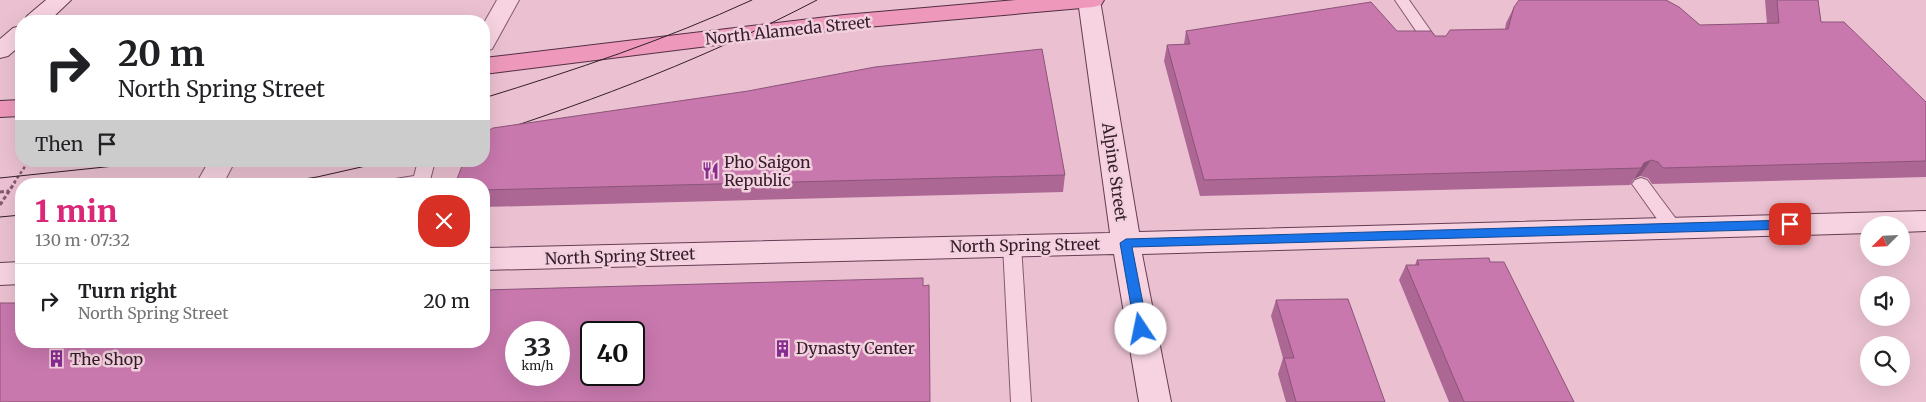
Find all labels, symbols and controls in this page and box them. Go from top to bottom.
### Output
street label: North Alameda Street [704,11,873,49]
text: 20 m [118,32,205,76]
icon: right [35,35,100,100]
text: North Spring Street [118,75,325,103]
street label: Alpine Street [1098,120,1132,224]
icon: arrive [93,130,121,158]
text: Then [35,132,83,156]
place label: Pho Saigon Republic [724,152,811,190]
restaurant icon: Pho Saigon Republic [700,161,720,181]
text: 1 min [35,192,117,230]
button: close [418,195,470,247]
pin [1769,203,1811,245]
icon: arrive [1776,210,1804,238]
north arrow [1860,216,1910,266]
map controls [1860,216,1910,386]
text: 130 m · 07:32 [35,230,130,250]
street label: North Spring Street [950,234,1101,256]
street label: North Spring Street [545,243,696,269]
button: sound [1860,276,1910,326]
text: Turn right [78,279,177,303]
icon: right [35,287,63,315]
text: 20 m [423,289,470,313]
position arrow [1114,302,1166,354]
text: North Spring Street [78,303,228,323]
speed limit sign: 40 [580,321,645,386]
text: 33 [524,331,551,363]
button: search [1860,336,1910,386]
building icon: Dynasty Center [772,338,792,358]
place label: Dynasty Center [796,338,915,358]
building icon: The Shop [46,349,66,369]
place label: The Shop [70,349,143,369]
text: km/h [522,358,553,373]

